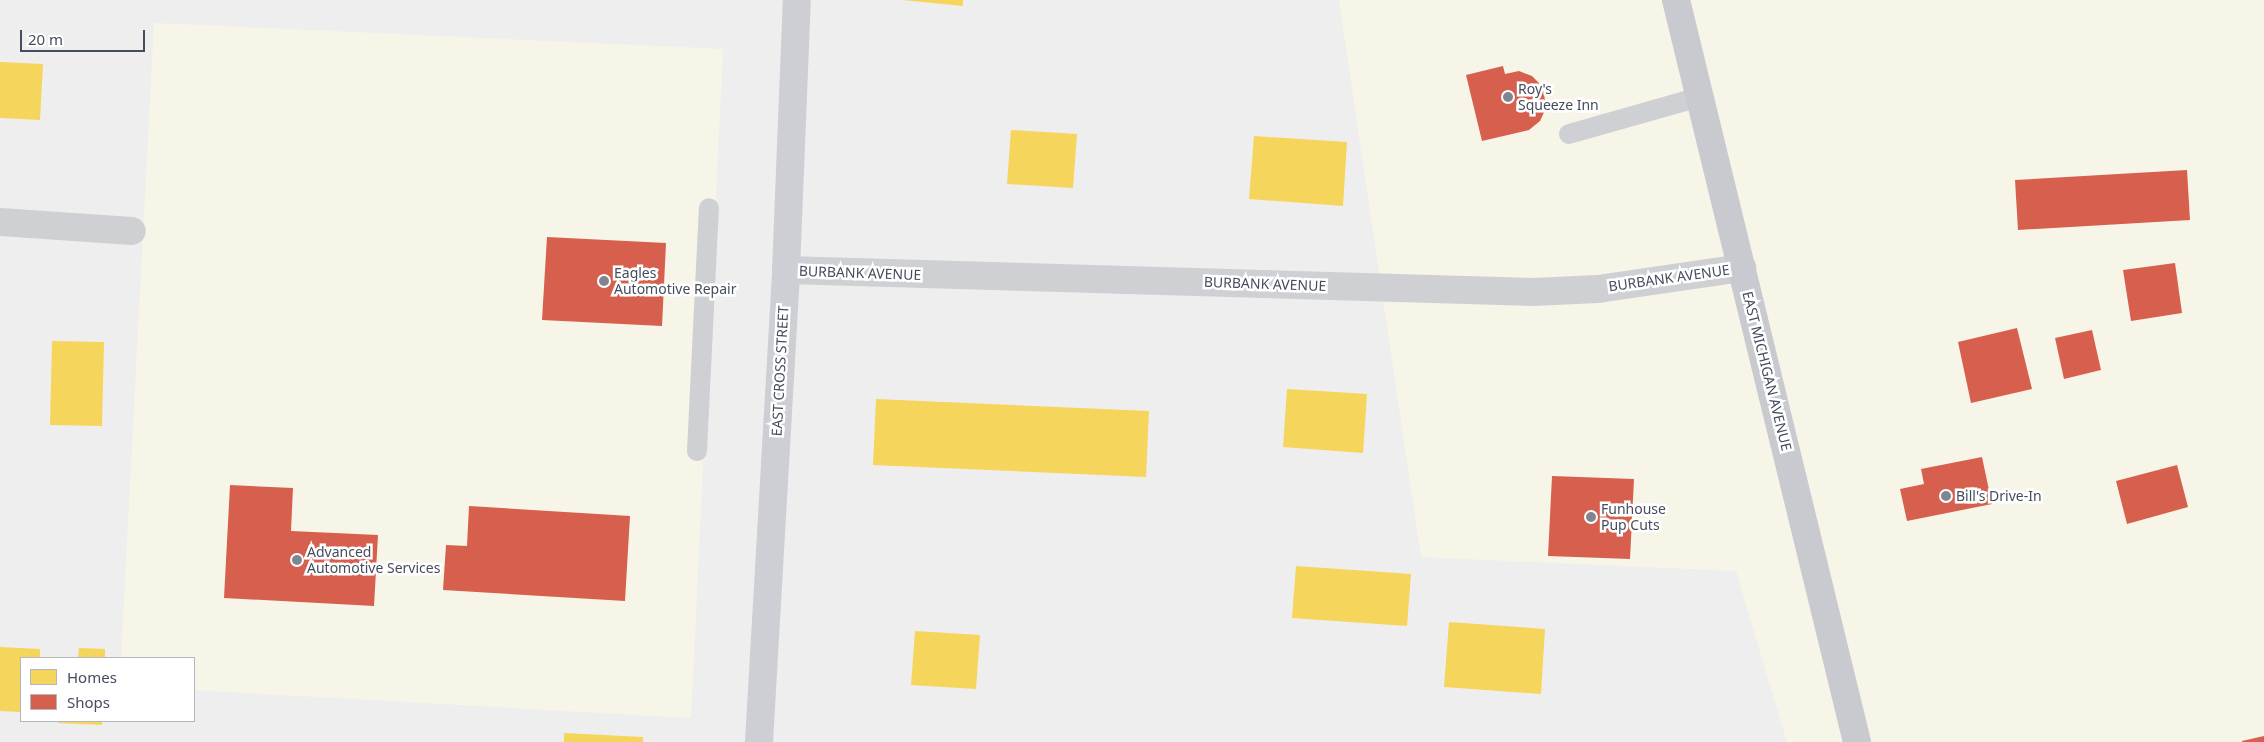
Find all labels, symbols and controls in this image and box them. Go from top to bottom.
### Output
scale bar [22,20,148,52]
text: 20 m [28,29,63,49]
place label: Roy's Squeeze Inn [1518,81,1599,114]
marker: Roy's Squeeze Inn [1502,91,1514,103]
street label: BURBANK AVENUE [1607,261,1731,295]
street label: BURBANK AVENUE [799,262,921,284]
place label: Eagles Automotive Repair [614,265,736,298]
street label: BURBANK AVENUE [1204,273,1326,295]
marker: Eagles Automotive Repair [598,275,610,287]
street label: EAST MICHIGAN AVENUE [1739,289,1795,453]
street label: EAST CROSS STREET [768,305,792,437]
place label: Bill's Drive-In [1956,488,2042,504]
marker: Bill's Drive-In [1940,490,1952,502]
place label: Funhouse Pup Cuts [1601,501,1666,534]
marker: Funhouse Pup Cuts [1585,511,1597,523]
place label: Advanced Automotive Services [307,544,440,576]
marker: Advanced Automotive Services [291,554,303,566]
legend [20,657,195,722]
text: Homes [67,667,117,687]
text: Shops [67,692,110,712]

